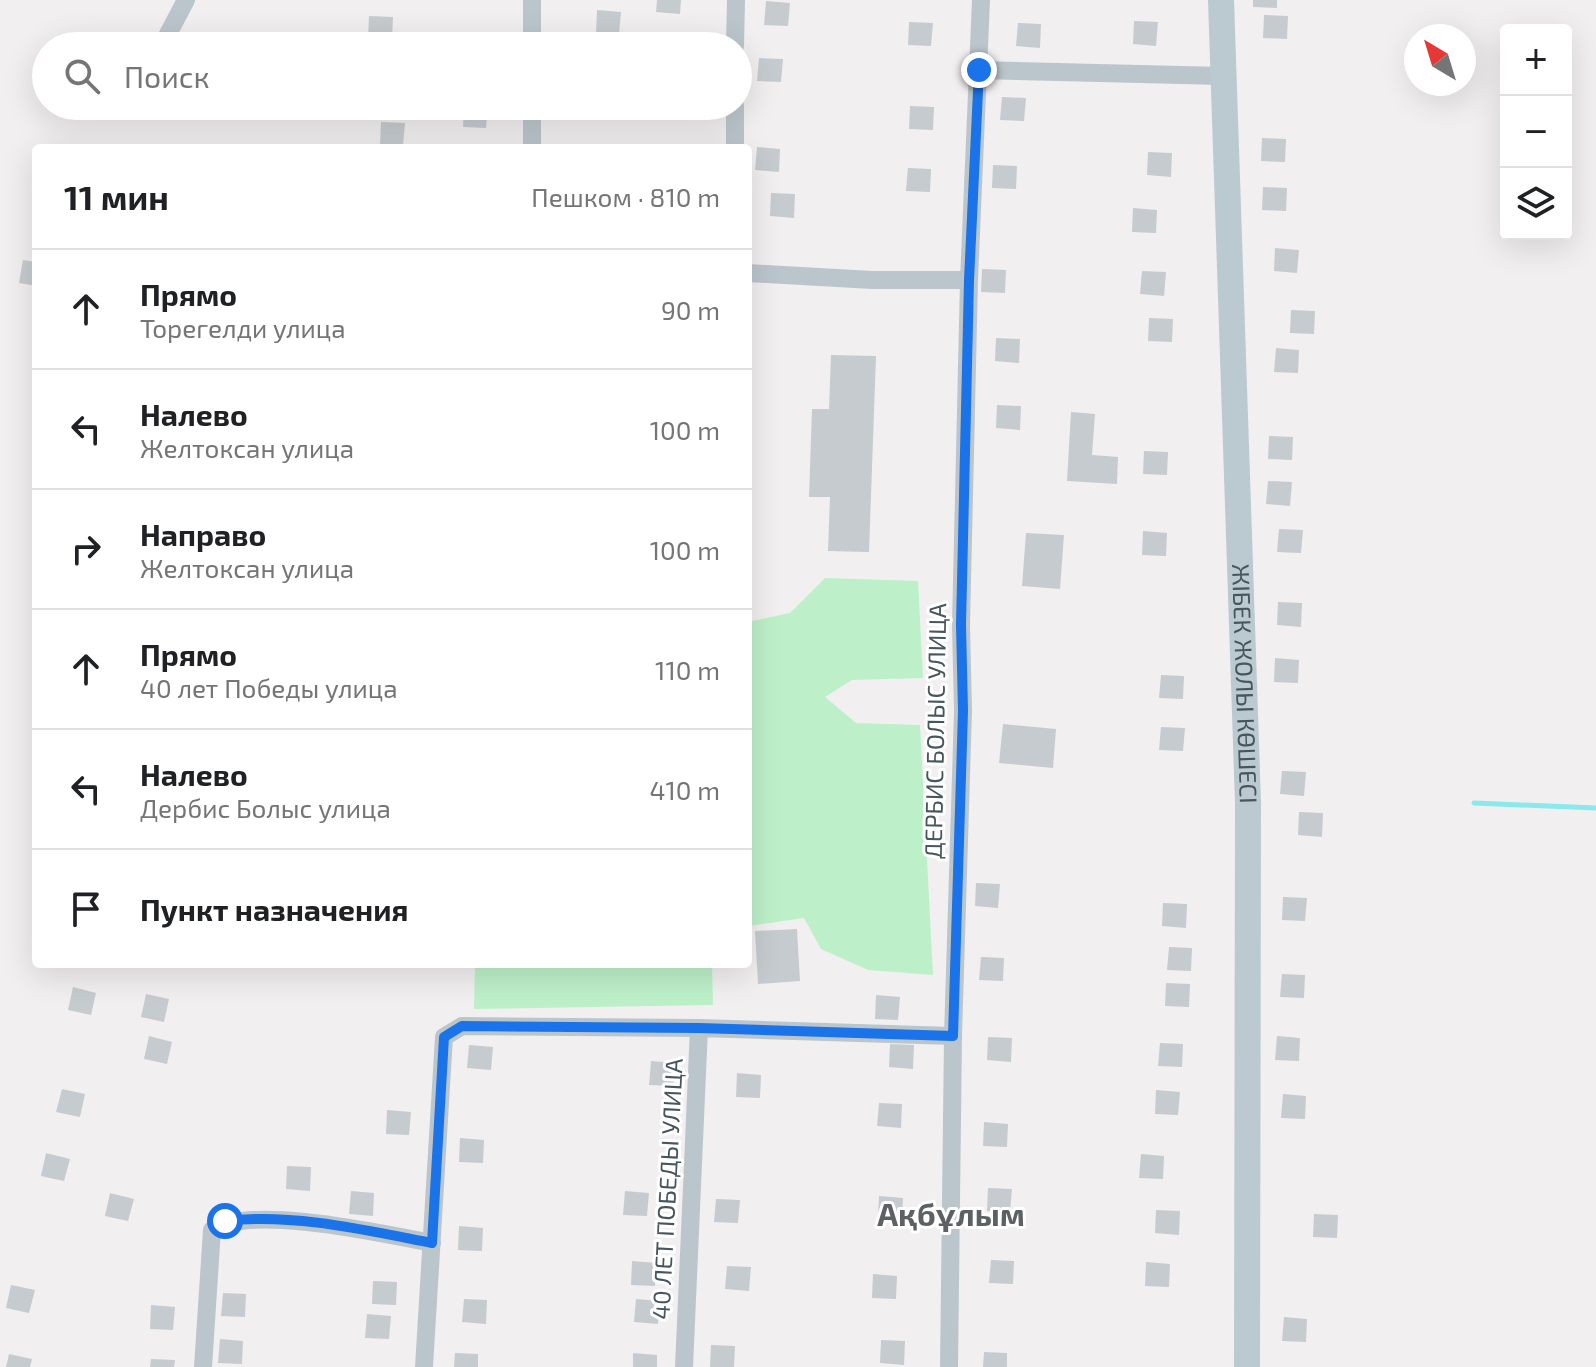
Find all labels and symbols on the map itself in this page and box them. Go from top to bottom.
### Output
north arrow [1404,24,1476,96]
route end [961,52,997,88]
street label: ЖІБЕК ЖОЛЫ КӨШЕСІ [1227,563,1264,804]
street label: ДЕРБИС БОЛЫС УЛИЦА [918,603,951,859]
street label: 40 ЛЕТ ПОБЕДЫ УЛИЦА [645,1058,688,1320]
district label: Ақбұлым [877,1194,1025,1232]
route start [207,1203,243,1239]

